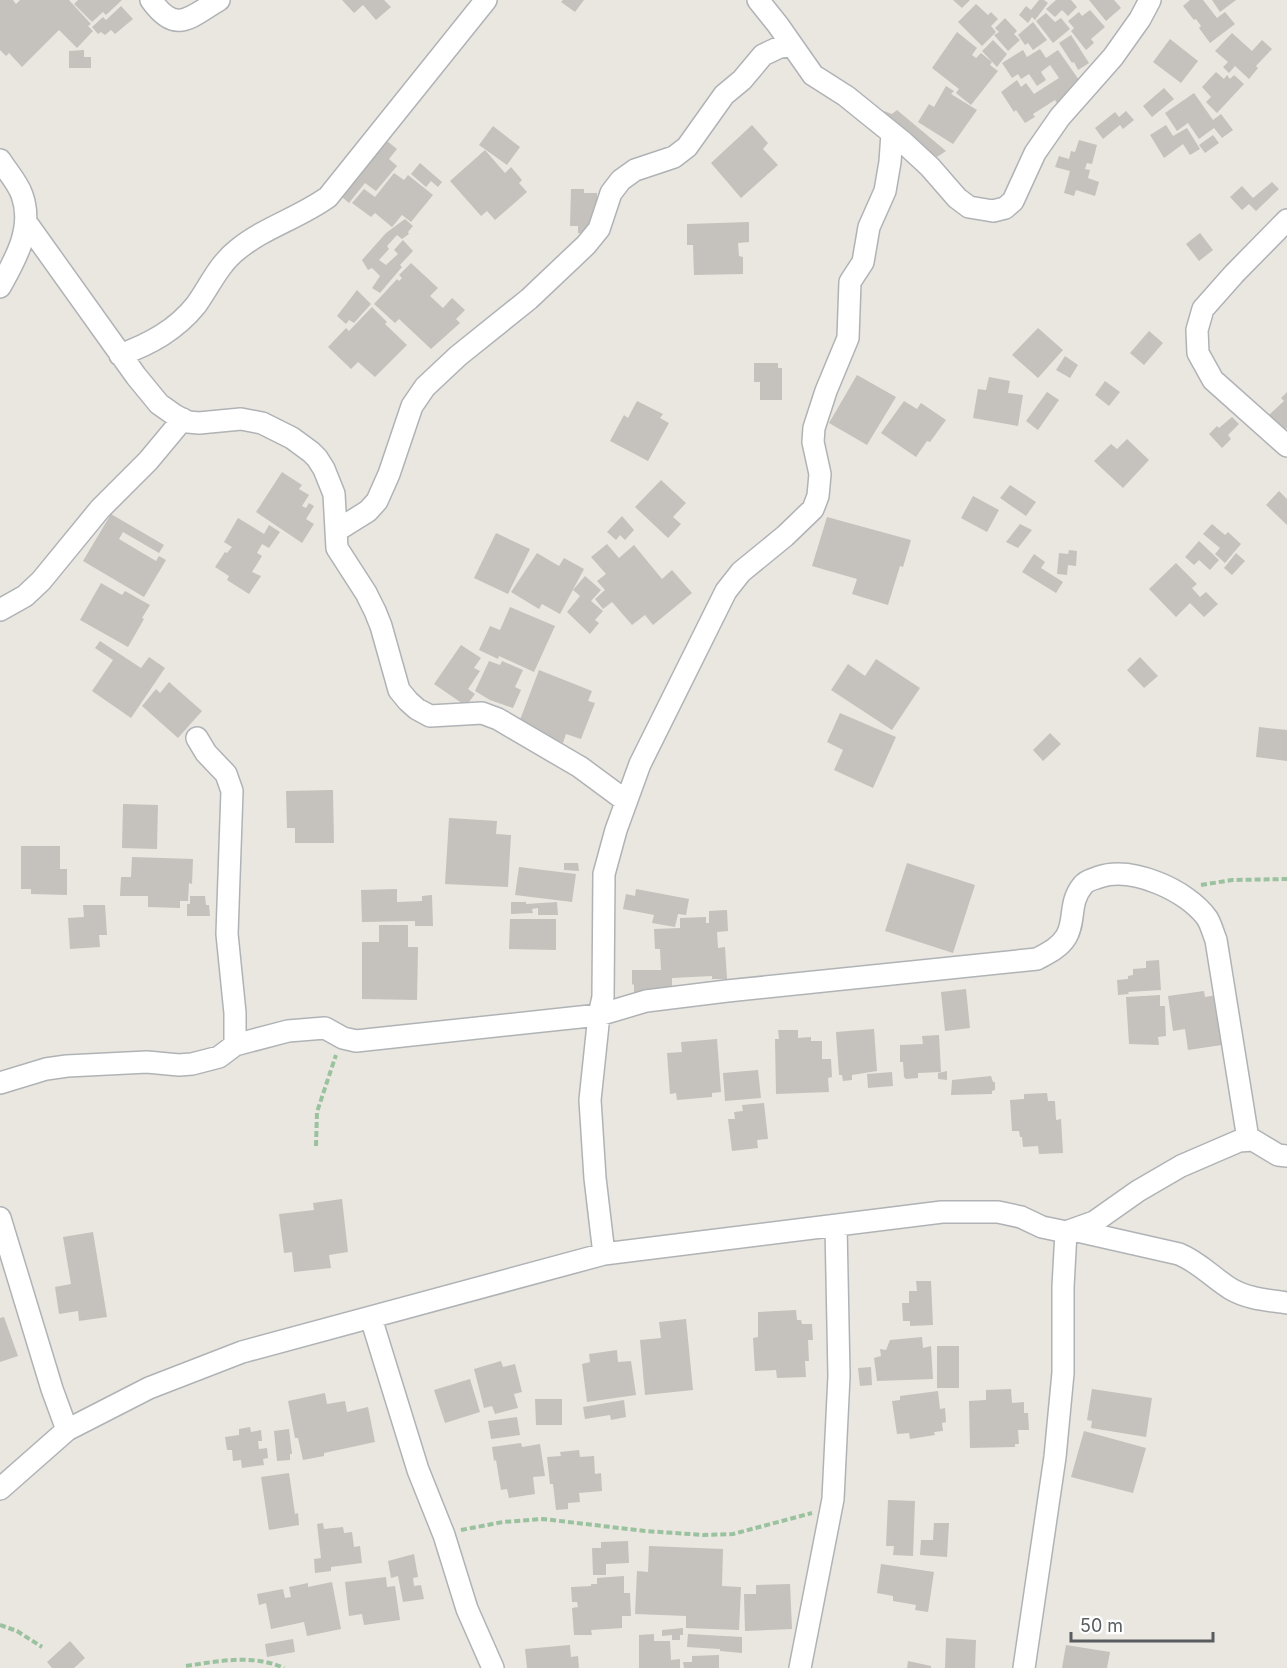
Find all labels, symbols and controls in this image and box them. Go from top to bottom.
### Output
scale bar [1071,1605,1214,1643]
text: 50 m [1080,1615,1123,1636]

